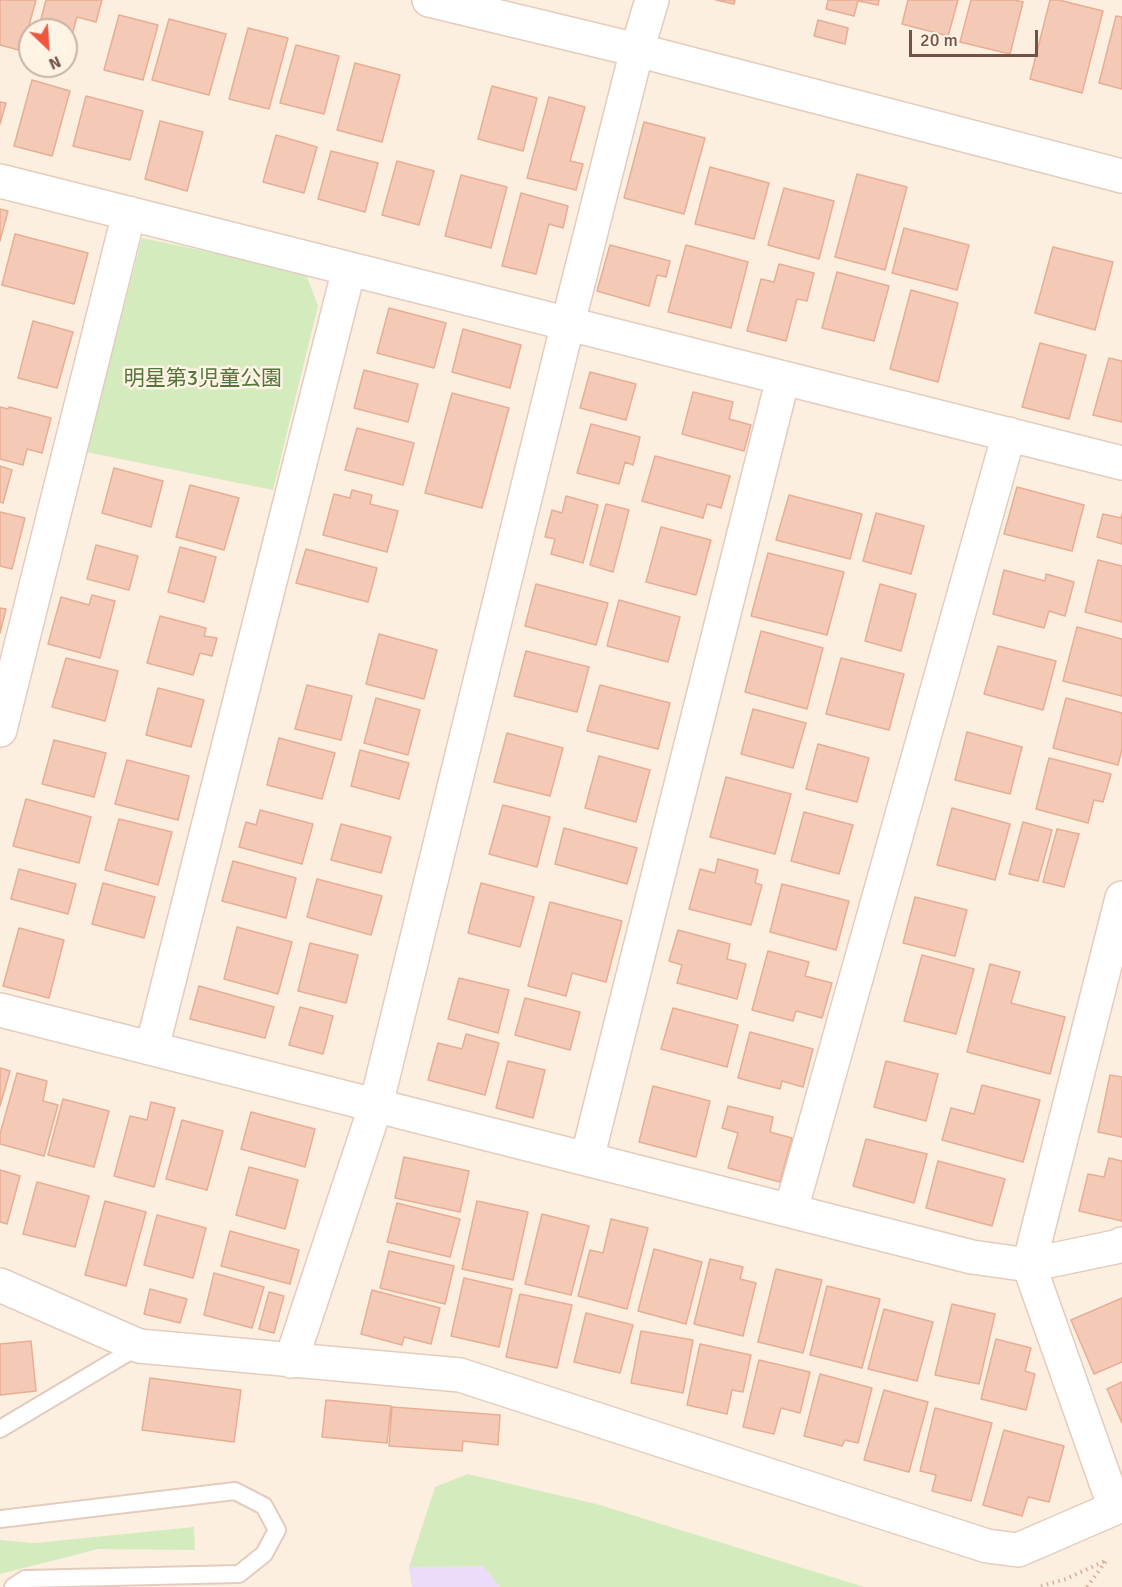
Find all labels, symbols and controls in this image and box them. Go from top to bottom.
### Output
north arrow [18,18,78,78]
scale bar [912,18,1041,56]
text: 20 m [920,29,958,51]
text: N [45,51,64,74]
park label: 明星第3児童公園 [124,366,282,392]

